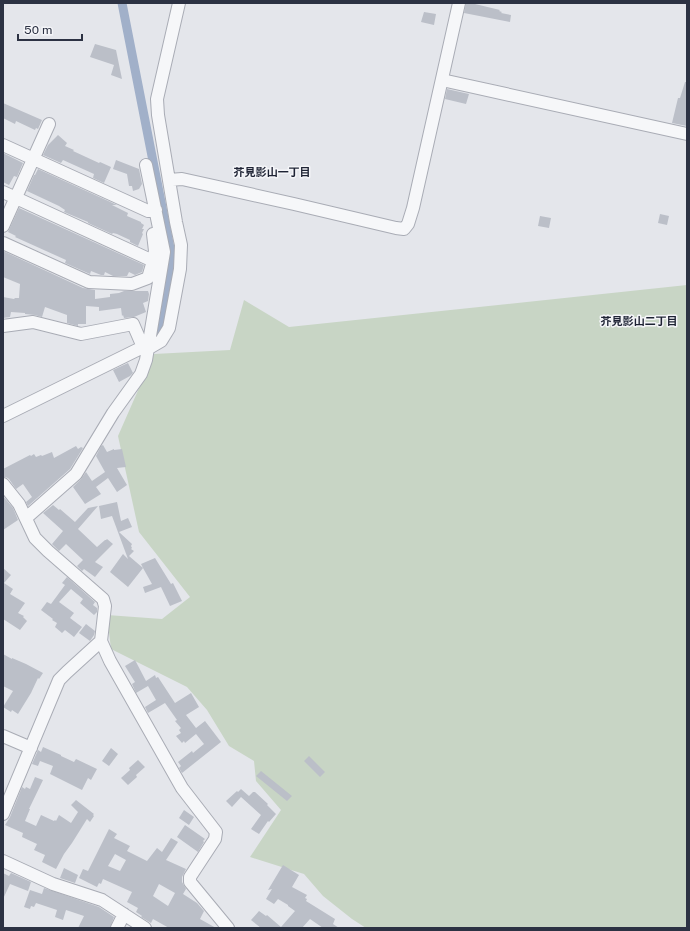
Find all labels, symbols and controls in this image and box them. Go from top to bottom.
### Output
scale bar [18,16,82,42]
text: 50 m [24,23,52,37]
district label: 芥見影山一丁目 [234,166,311,178]
district label: 芥見影山二丁目 [601,315,678,327]

